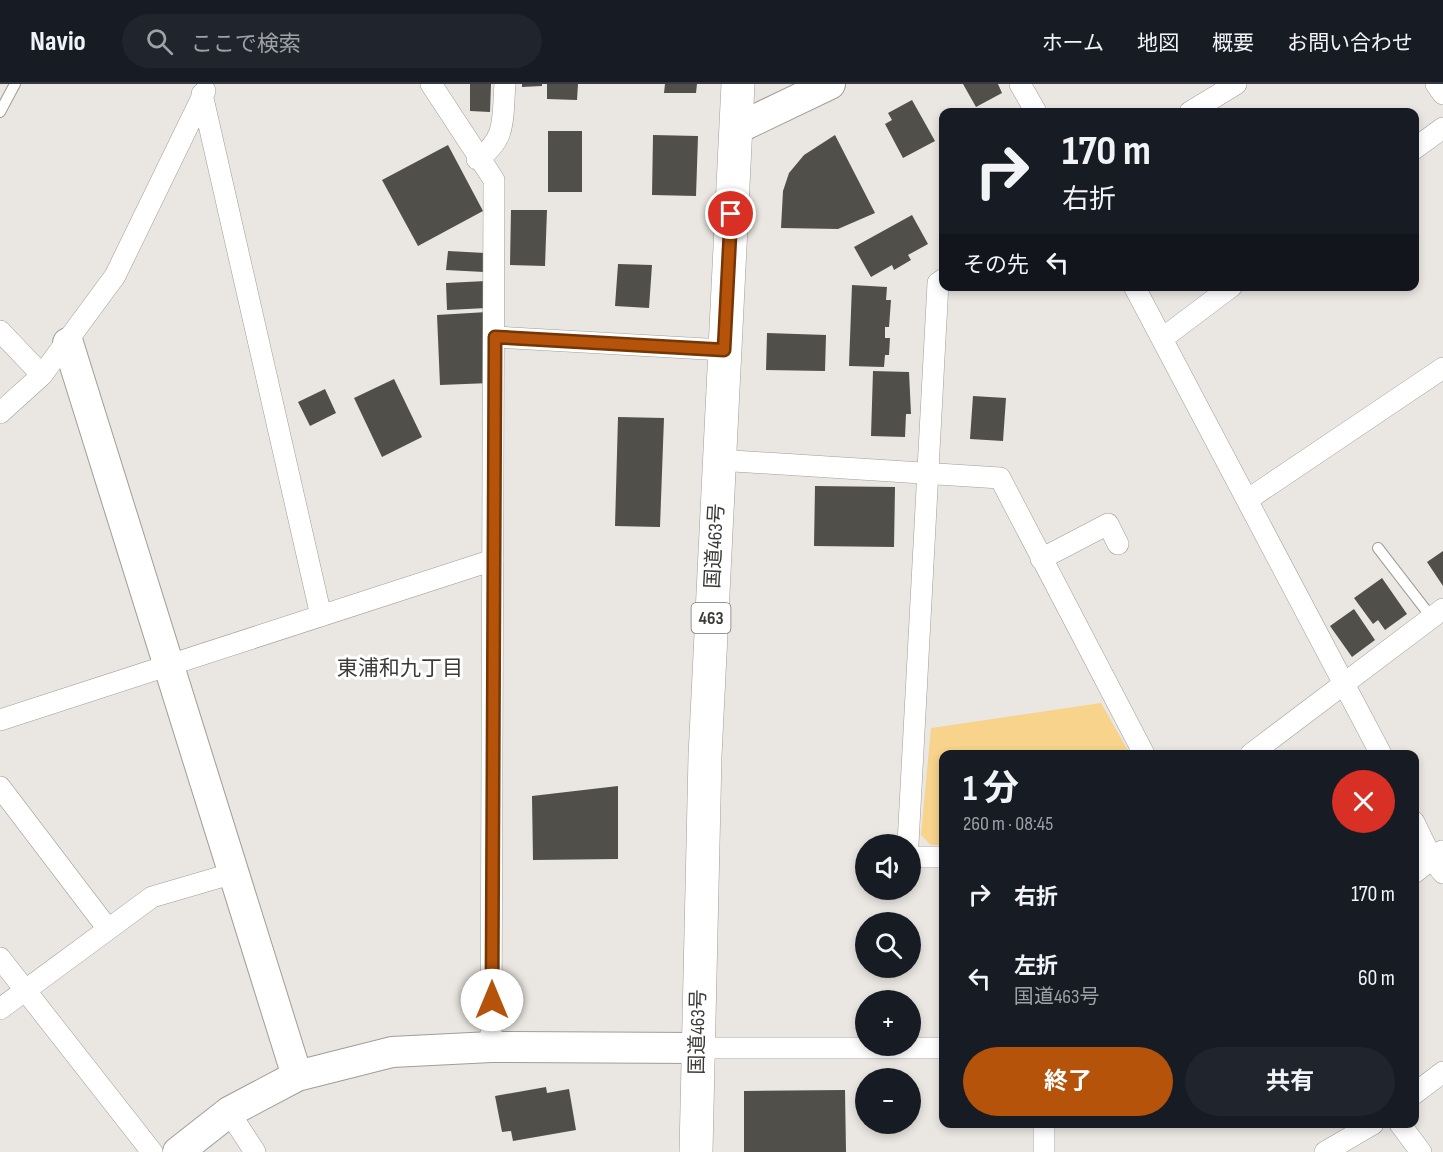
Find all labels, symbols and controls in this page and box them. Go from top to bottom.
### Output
search box [122,14,542,68]
text: Navio [30,25,86,58]
icon: search [143,25,176,58]
text: ここで検索 [191,31,301,58]
text: ホーム [1042,31,1104,56]
text: 地図 [1137,31,1179,56]
text: 概要 [1212,31,1254,56]
text: お問い合わせ [1287,31,1413,56]
text: 170 m [1062,126,1151,177]
icon: right [963,132,1041,210]
text: 右折 [1062,184,1116,216]
pin [705,188,756,239]
icon: arrive [714,197,747,230]
icon: left [1041,246,1074,279]
text: その先 [963,252,1029,279]
street label: 国道463号 [701,503,729,589]
road number: 463 [692,603,730,633]
district label: 東浦和九丁目 [337,656,463,681]
text: 1 分 [963,768,1019,811]
button: close [1332,770,1395,833]
text: 260 m · 08:45 [963,812,1053,836]
map controls [855,834,921,1134]
button: sound [855,834,921,900]
icon: right [963,878,996,911]
text: 170 m [1351,881,1395,908]
text: 右折 [1014,884,1058,911]
button: search [855,912,921,978]
text: 左折 [1014,953,1058,980]
icon: left [963,962,996,995]
text: 60 m [1358,965,1395,992]
position arrow [460,968,524,1032]
text: 国道463号 [1014,985,1100,1009]
street label: 国道463号 [685,989,711,1075]
button: + [855,990,921,1056]
button: 終了 [963,1047,1173,1116]
button: 共有 [1185,1047,1395,1116]
button: − [855,1068,921,1134]

